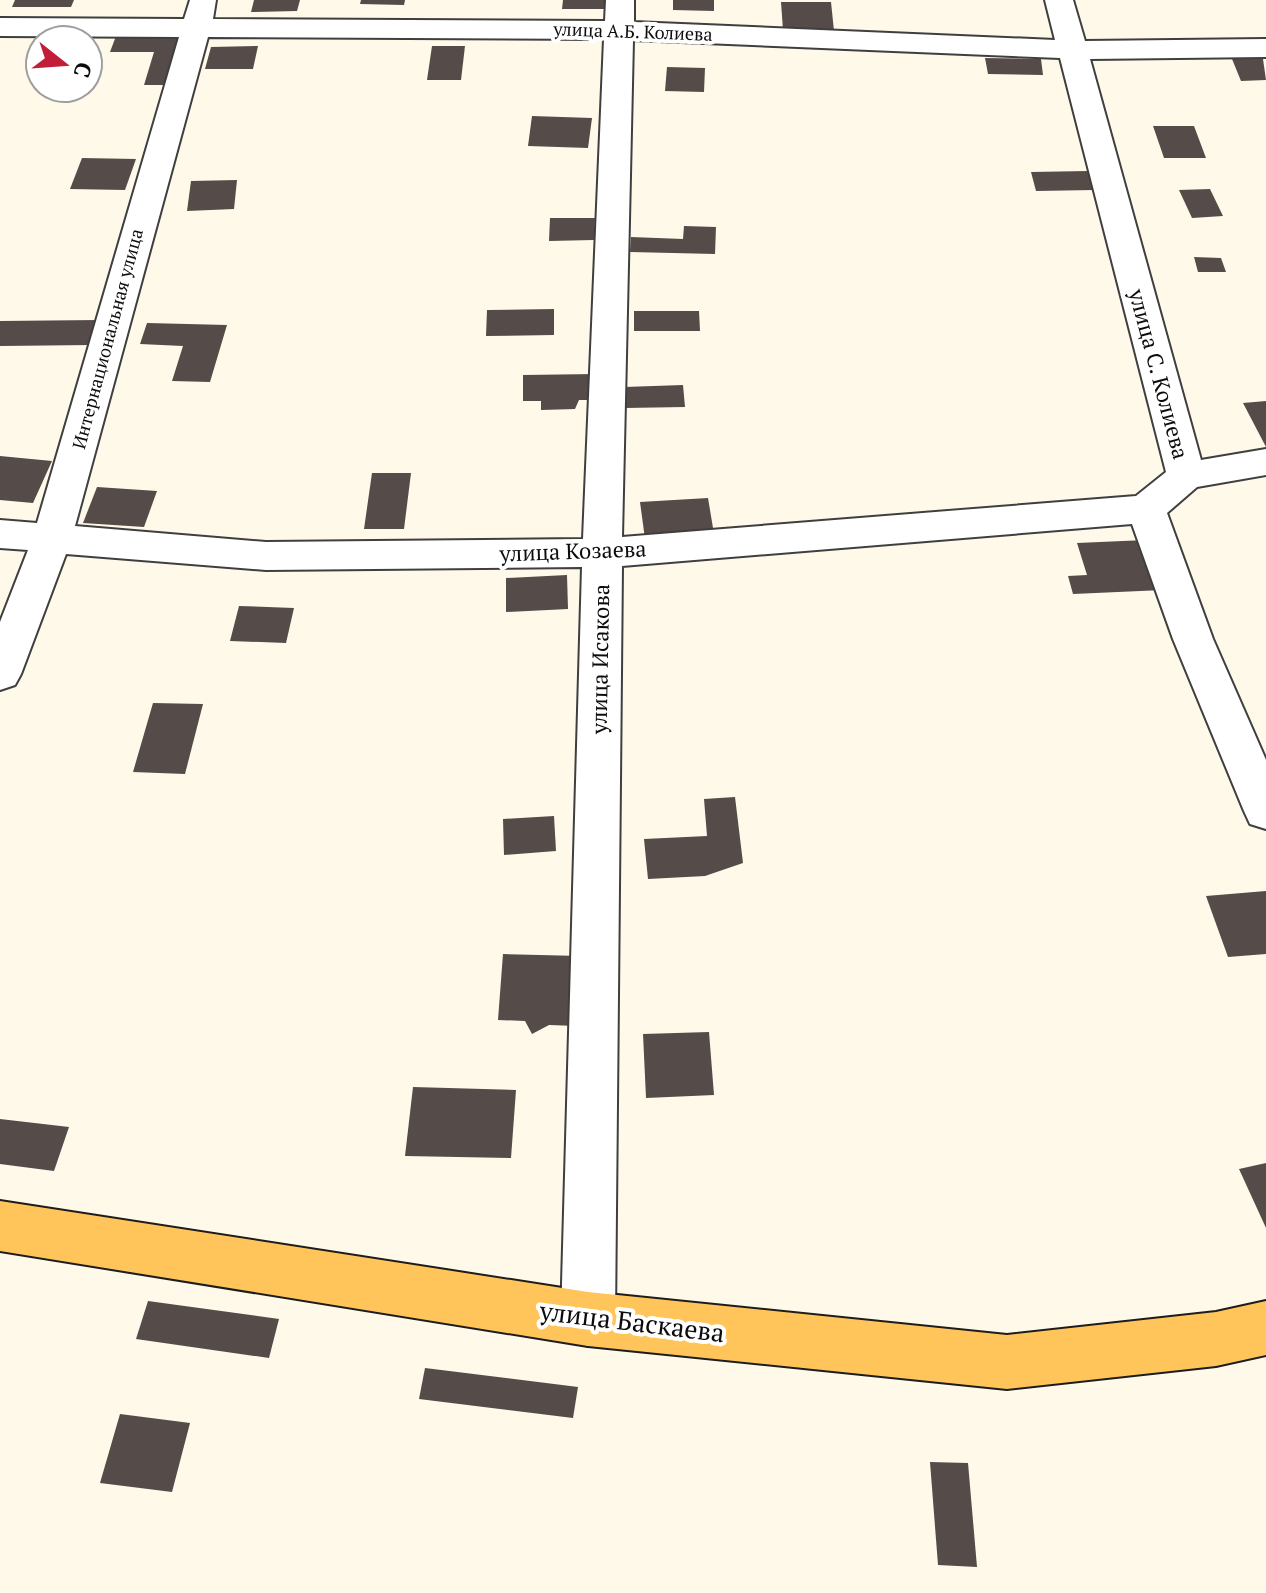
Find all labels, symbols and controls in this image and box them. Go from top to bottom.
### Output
street label: улица А.Б. Колиева [552,16,713,46]
north arrow [24,24,104,104]
text: С [68,59,100,81]
street label: Интернациональная улица [66,226,148,452]
street label: улица С. Колиева [1123,285,1196,462]
street label: улица Козаева [498,533,647,568]
street label: улица Исакова [584,584,615,735]
street label: улица Баскаева [537,1293,726,1349]

